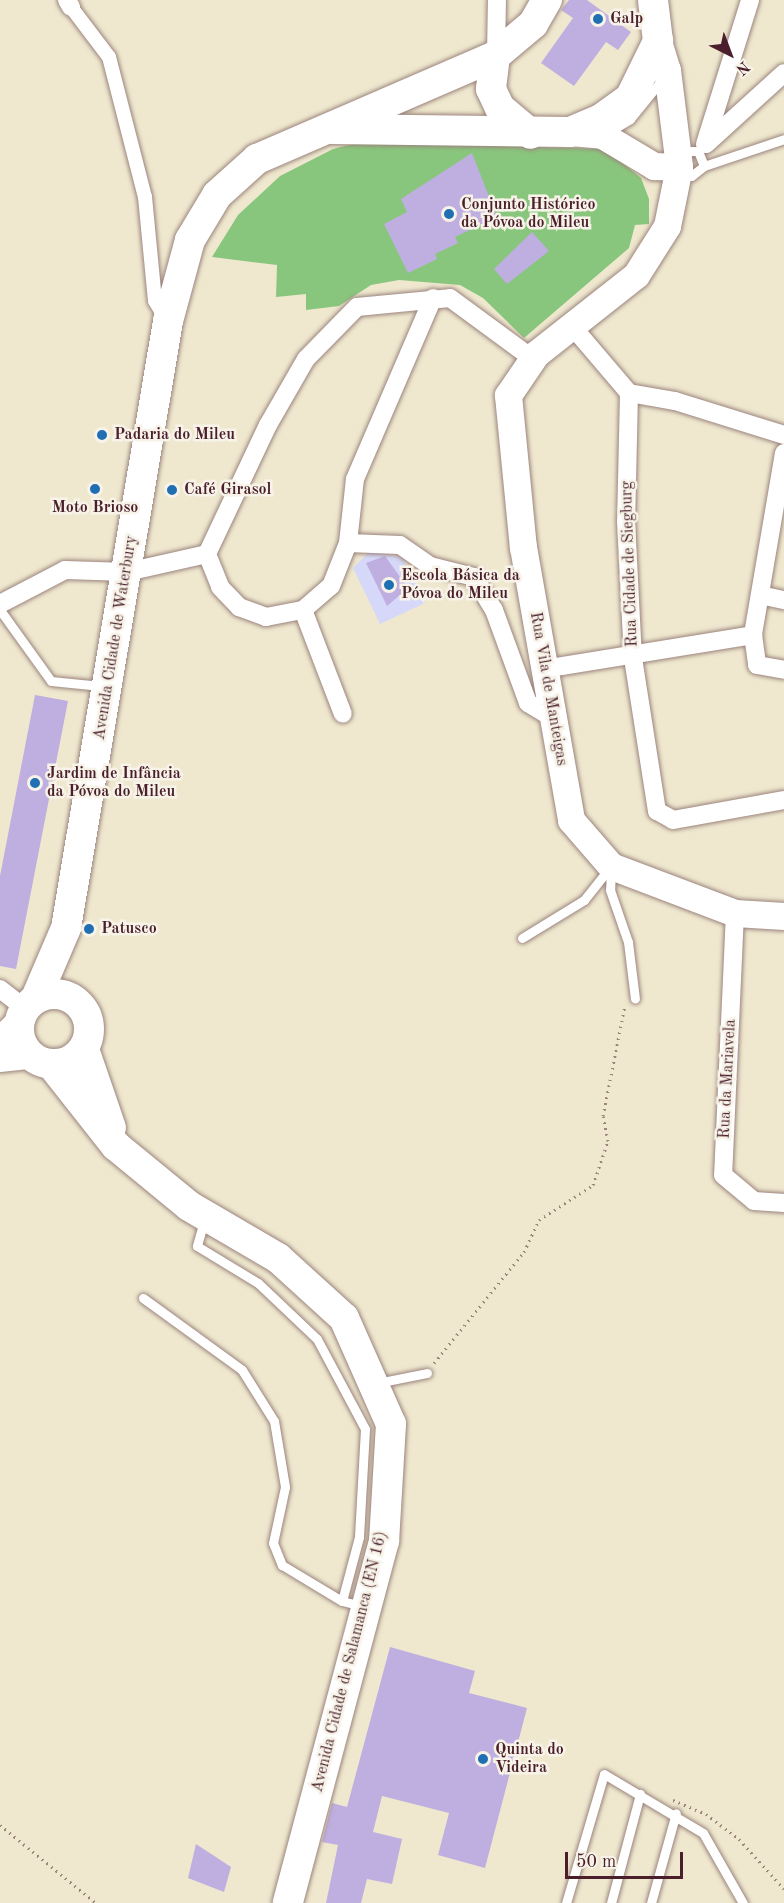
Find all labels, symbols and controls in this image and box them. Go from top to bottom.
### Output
place label: Galp [610,9,643,29]
marker: Galp [591,12,605,26]
north arrow [700,24,760,84]
text: N [732,57,752,77]
place label: Conjunto Histórico da Póvoa do Mileu [461,195,596,233]
marker: Conjunto Histórico da Póvoa do Mileu [442,207,456,221]
place label: Padaria do Mileu [114,425,235,445]
marker: Padaria do Mileu [95,428,109,442]
place label: Café Girasol [184,480,272,500]
street label: Rua Cidade de Siegburg [618,481,642,647]
marker: Moto Brioso [88,482,102,496]
marker: Café Girasol [165,483,179,497]
place label: Moto Brioso [52,498,138,518]
street label: Avenida Cidade de Waterbury [90,534,142,742]
place label: Escola Básica da Póvoa do Mileu [401,566,520,604]
marker: Escola Básica da Póvoa do Mileu [382,578,396,592]
street label: Rua Vila de Manteigas [525,611,571,767]
place label: Jardim de Infância da Póvoa do Mileu [47,764,181,802]
marker: Jardim de Infância da Póvoa do Mileu [28,776,42,790]
place label: Patusco [101,919,157,939]
marker: Patusco [82,922,96,936]
street label: Rua da Mariavela [715,1019,741,1139]
street label: Avenida Cidade de Salamanca (EN 16) [308,1529,392,1795]
place label: Quinta do Videira [495,1740,564,1778]
marker: Quinta do Videira [476,1752,490,1766]
scale bar [568,1840,686,1878]
text: 50 m [576,1853,616,1871]

